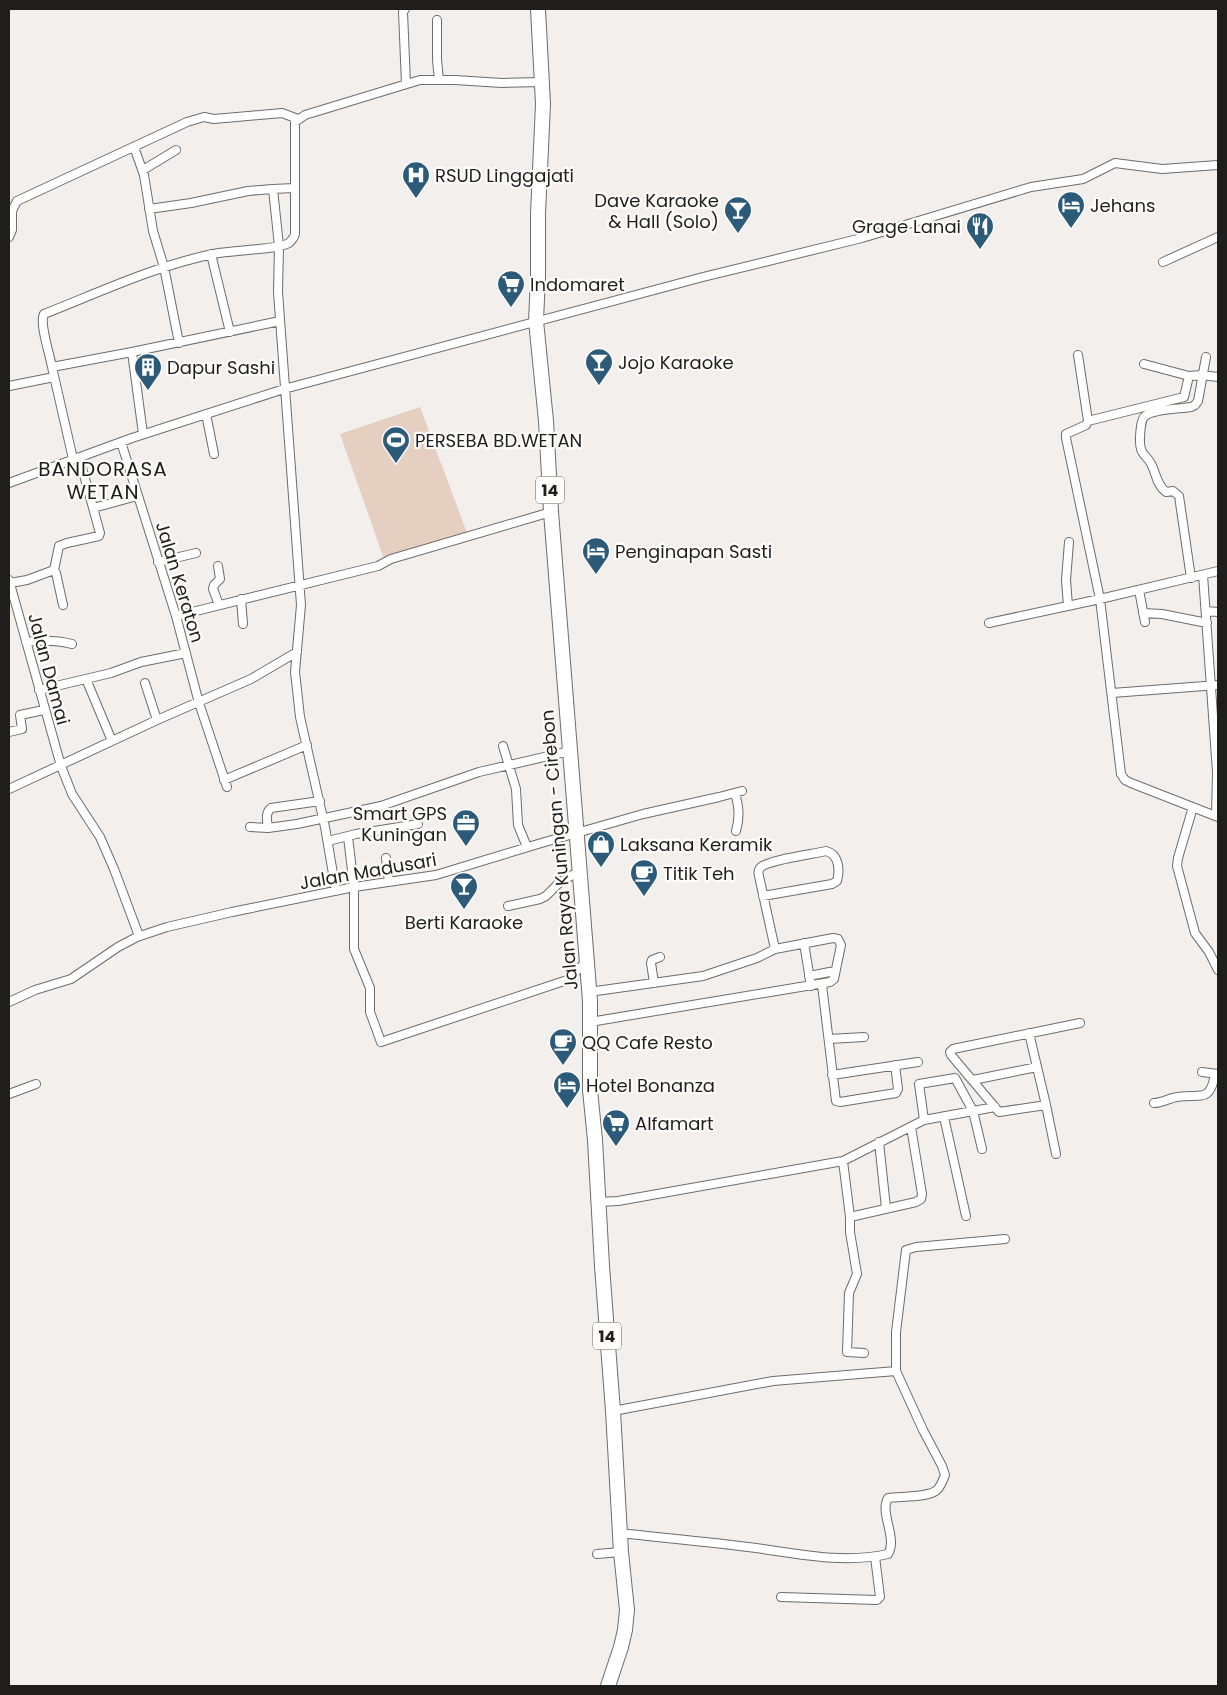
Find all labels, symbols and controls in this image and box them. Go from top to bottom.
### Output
hospital icon: RSUD Linggajati [401,160,431,199]
place label: RSUD Linggajati [435,163,574,188]
place label: Dave Karaoke & Hall (Solo) [594,188,719,234]
hotel icon: Jehans [1056,190,1086,229]
place label: Jehans [1090,193,1155,218]
bar icon: Dave Karaoke & Hall (Solo) [723,195,753,234]
restaurant icon: Grage Lanai [965,211,995,250]
place label: Grage Lanai [852,214,961,239]
supermarket icon: Indomaret [496,269,526,308]
place label: Indomaret [530,272,625,297]
bar icon: Jojo Karaoke [584,347,614,386]
place label: Jojo Karaoke [618,350,734,375]
building icon: Dapur Sashi [133,352,163,391]
place label: Dapur Sashi [167,355,275,380]
sports icon: PERSEBA BD.WETAN [381,425,411,464]
place label: PERSEBA BD.WETAN [415,428,582,453]
district label: BANDORASA WETAN [38,455,168,506]
road number: 14 [536,476,564,504]
street label: Jalan Keraton [150,519,210,645]
hotel icon: Penginapan Sasti [581,536,611,575]
place label: Penginapan Sasti [615,539,772,564]
street label: Jalan Damai [22,610,76,728]
street label: Jalan Raya Kuningan - Cirebon [534,709,584,991]
place label: Smart GPS Kuningan [353,801,447,847]
office icon: Smart GPS Kuningan [451,808,481,847]
shop icon: Laksana Keramik [586,829,616,868]
place label: Laksana Keramik [620,832,773,857]
street label: Jalan Madusari [298,847,438,895]
cafe icon: Titik Teh [629,858,659,897]
place label: Titik Teh [663,861,735,886]
bar icon: Berti Karaoke [449,871,479,910]
place label: Berti Karaoke [405,910,523,935]
cafe icon: QQ Cafe Resto [548,1027,578,1066]
place label: QQ Cafe Resto [582,1030,713,1055]
hotel icon: Hotel Bonanza [552,1070,582,1109]
place label: Hotel Bonanza [586,1073,715,1098]
supermarket icon: Alfamart [601,1108,631,1147]
place label: Alfamart [635,1111,714,1136]
road number: 14 [593,1322,621,1350]

